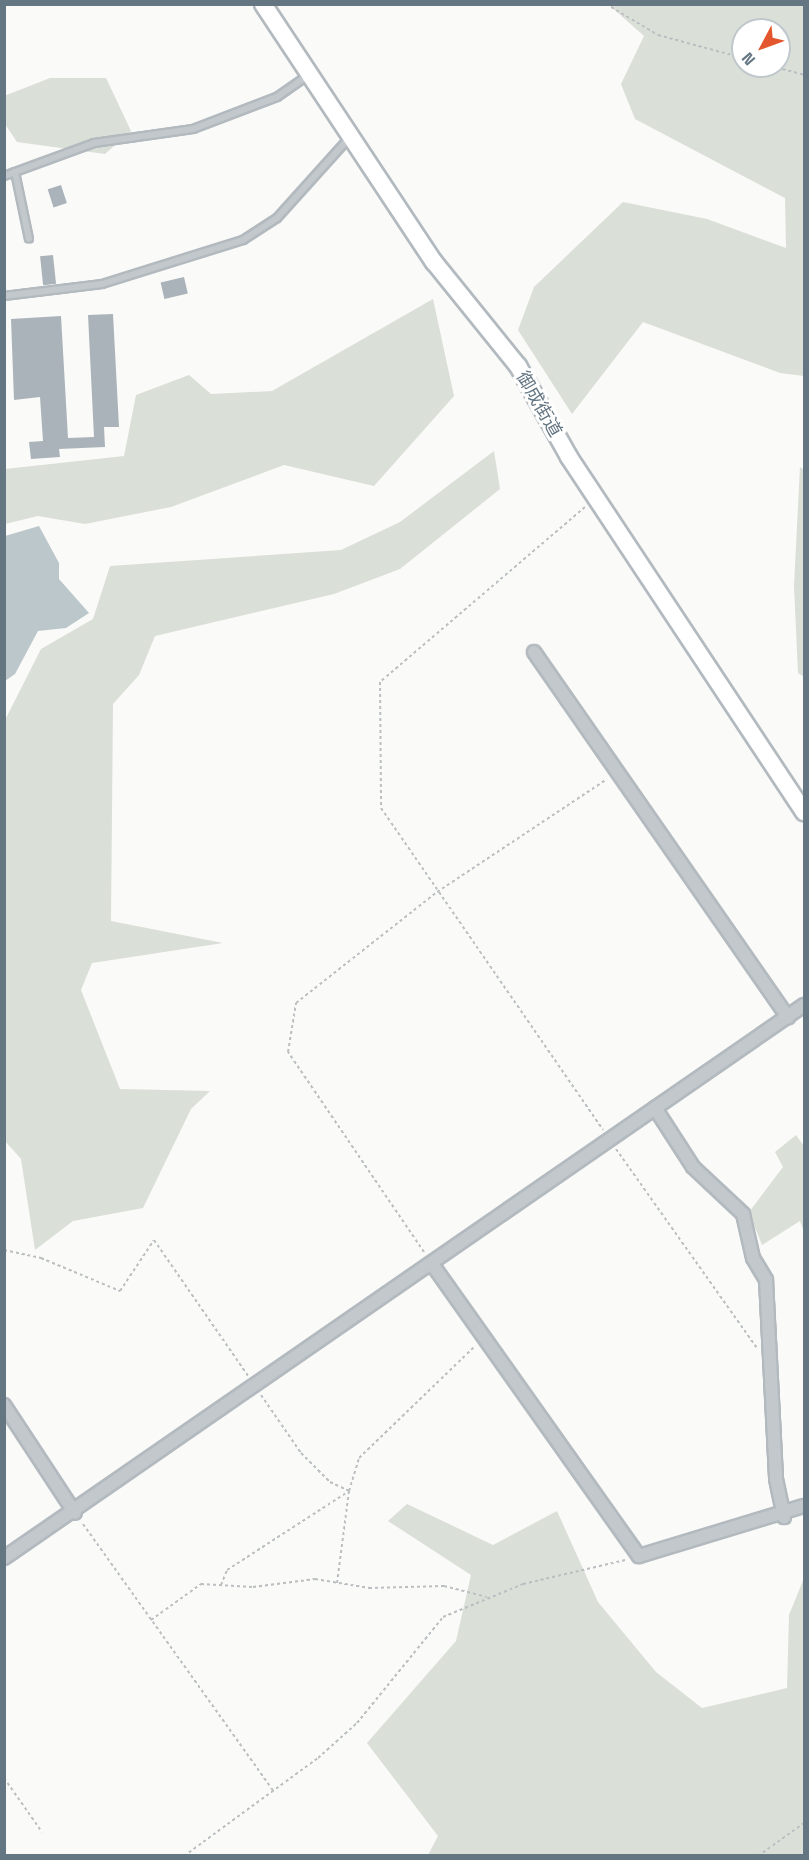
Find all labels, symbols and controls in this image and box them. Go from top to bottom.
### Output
north arrow [731,18,791,78]
text: N [737,48,760,70]
street label: 御成街道 [512,367,566,441]

